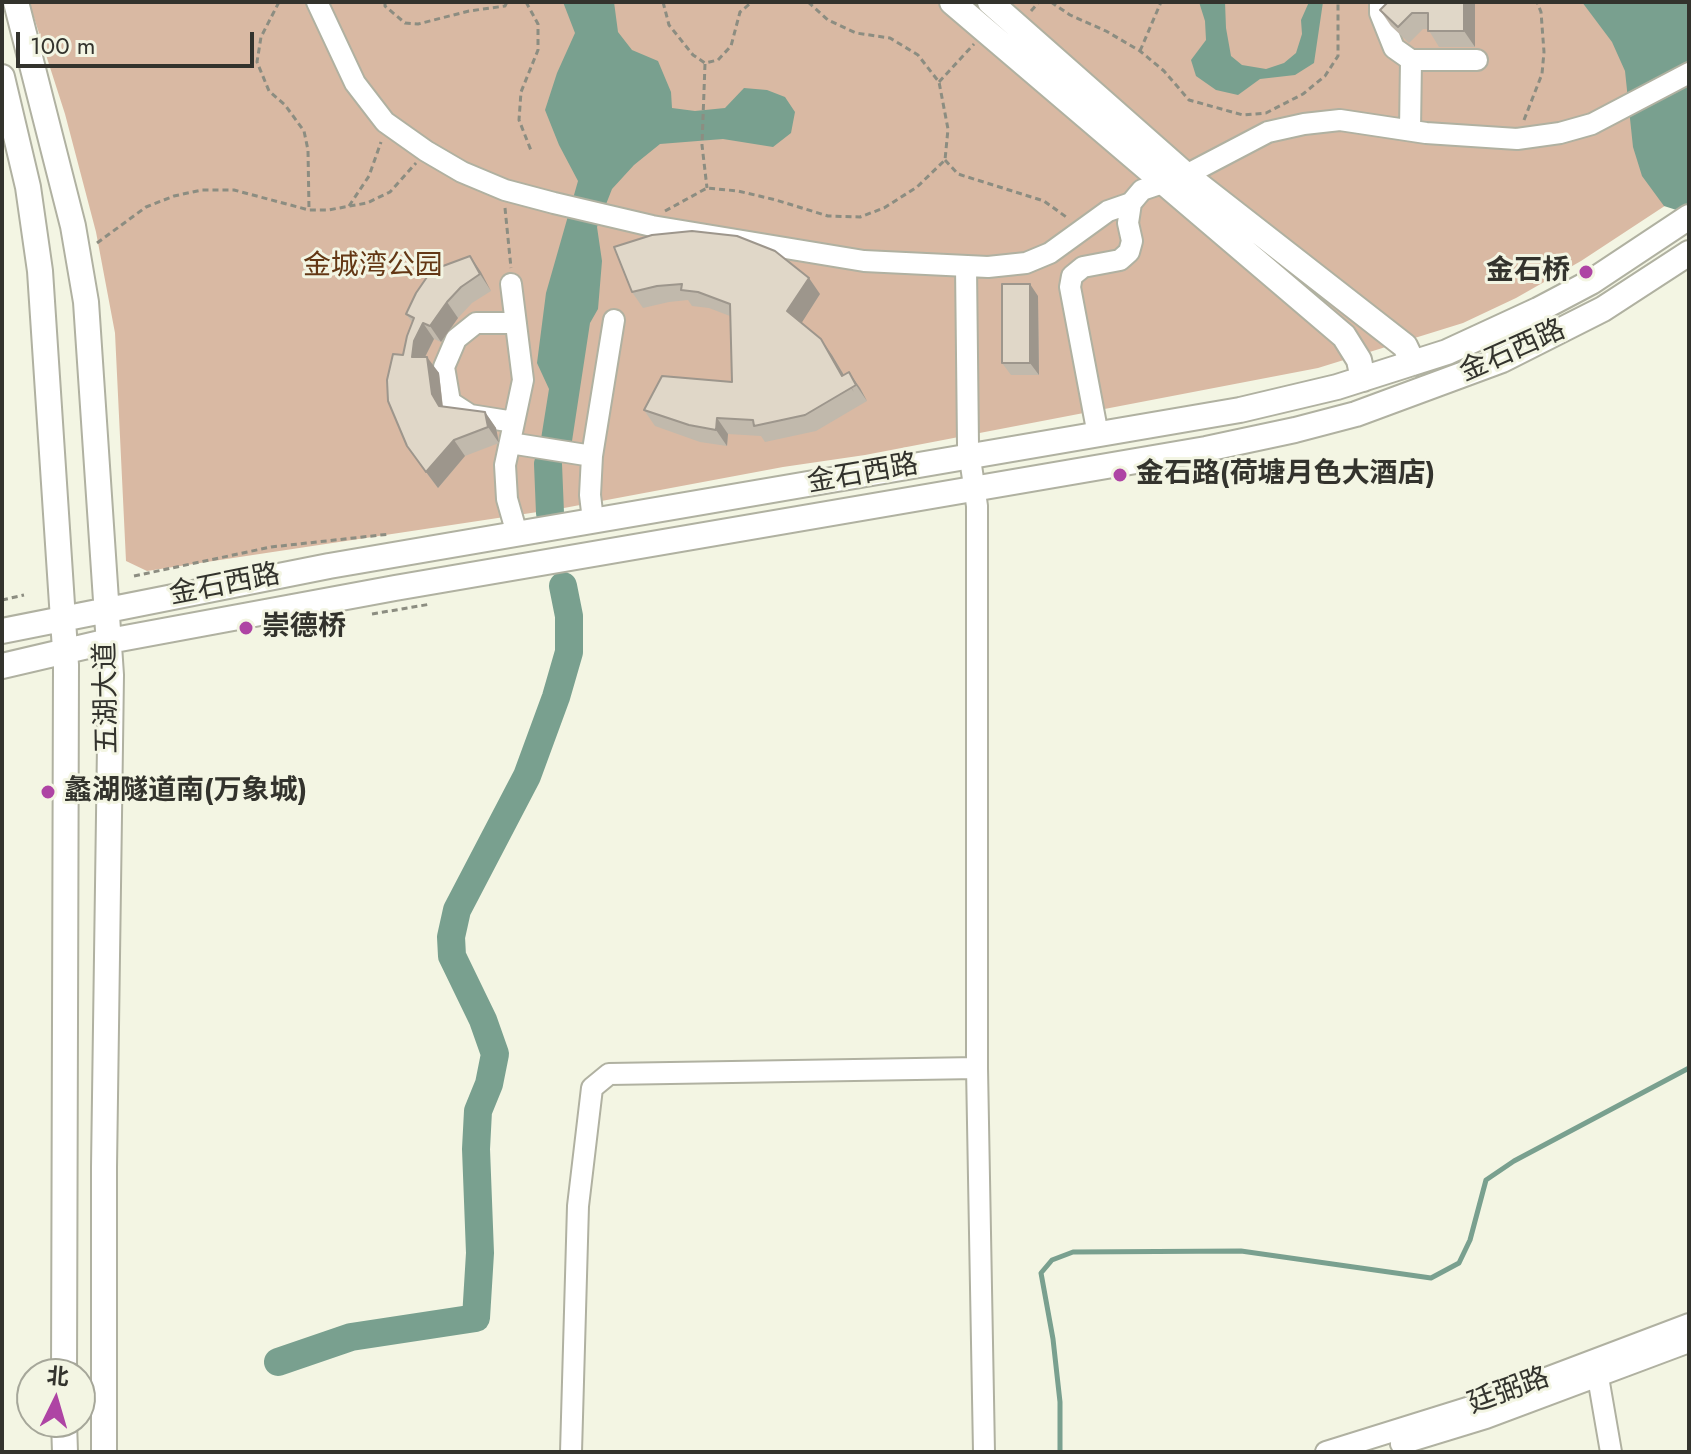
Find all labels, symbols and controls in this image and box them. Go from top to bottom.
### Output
scale bar [20,16,258,66]
text: 100 m [30,28,96,63]
park label: 金城湾公园 [303,250,443,284]
place label: 金石桥 [1486,255,1570,289]
marker: 金石桥 [1577,263,1595,281]
street label: 金石西路 [1455,314,1571,390]
street label: 金石西路 [805,449,921,501]
place label: 金石路(荷塘月色大酒店) [1136,458,1435,492]
marker: 金石路(荷塘月色大酒店) [1111,466,1129,484]
street label: 金石西路 [167,559,283,613]
place label: 崇德桥 [262,611,346,645]
marker: 崇德桥 [237,619,255,637]
street label: 五湖大道 [90,642,126,754]
place label: 蠡湖隧道南(万象城) [64,775,307,809]
marker: 蠡湖隧道南(万象城) [39,783,57,801]
north arrow [16,1358,96,1438]
text: 北 [46,1359,70,1393]
street label: 廷弼路 [1464,1362,1554,1422]

